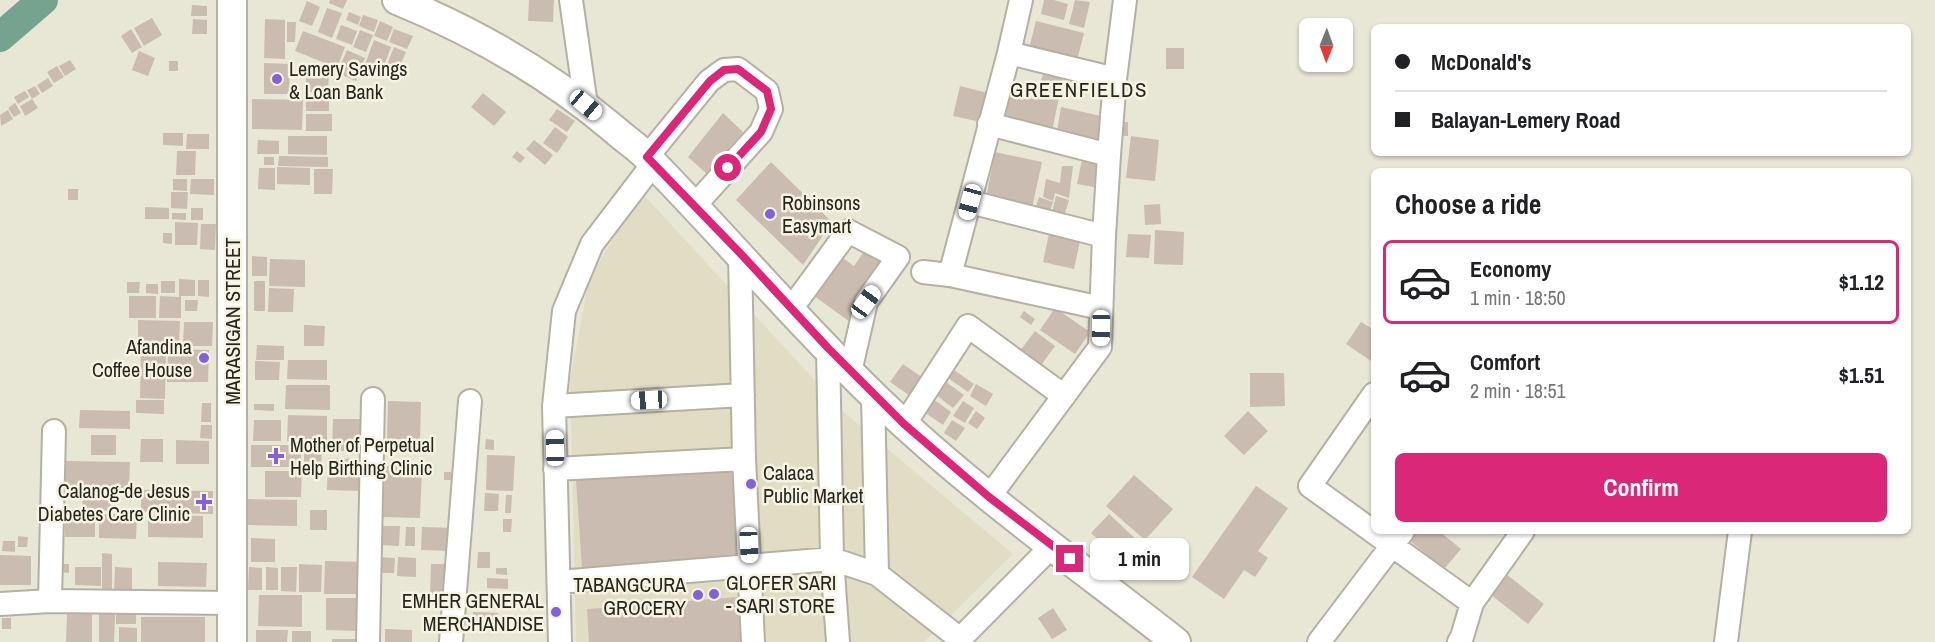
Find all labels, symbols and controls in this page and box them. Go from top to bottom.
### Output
north arrow [1299,18,1353,72]
map controls [1299,18,1353,72]
text: McDonald's [1431,47,1532,77]
place label: Lemery Savings & Loan Bank [289,55,408,105]
marker: Lemery Savings & Loan Bank [270,72,284,86]
district label: GREENFIELDS [1010,75,1148,104]
car [566,87,606,123]
text: Balayan-Lemery Road [1431,105,1621,135]
route start [714,154,741,181]
car [957,182,983,222]
text: Choose a ride [1395,186,1541,222]
place label: Robinsons Easymart [782,189,860,239]
marker: Robinsons Easymart [763,207,777,221]
street label: MARASIGAN STREET [219,237,246,405]
text: Economy [1470,254,1551,284]
icon: car [1398,255,1452,309]
text: $1.12 [1839,267,1884,297]
car [848,282,884,322]
text: 1 min · 18:50 [1470,284,1566,311]
car [1092,310,1110,346]
place label: Afandina Coffee House [92,333,192,383]
text: Comfort [1470,347,1540,377]
icon: car [1398,348,1452,402]
marker: Afandina Coffee House [197,351,211,365]
text: $1.51 [1839,360,1884,390]
text: 2 min · 18:51 [1470,377,1566,404]
car [631,390,667,410]
car [546,430,564,466]
place label: Mother of Perpetual Help Birthing Clinic [290,431,434,481]
marker: Mother of Perpetual Help Birthing Clinic [267,447,285,465]
button: Confirm [1395,453,1887,522]
place label: Calaca Public Market [763,459,864,509]
place label: Calanog-de Jesus Diabetes Care Clinic [38,477,190,527]
marker: Calaca Public Market [744,477,758,491]
marker: Calanog-de Jesus Diabetes Care Clinic [195,493,213,511]
car [739,527,759,563]
callout: 1 min [1091,538,1190,580]
route end [1056,545,1083,572]
text: 1 min [1118,545,1161,572]
place label: GLOFER SARI - SARI STORE [726,569,836,619]
place label: TABANGCURA GROCERY [573,571,686,621]
place label: EMHER GENERAL MERCHANDISE [402,587,544,637]
marker: GLOFER SARI - SARI STORE [707,587,721,601]
marker: TABANGCURA GROCERY [691,588,705,602]
marker: EMHER GENERAL MERCHANDISE [549,605,563,619]

